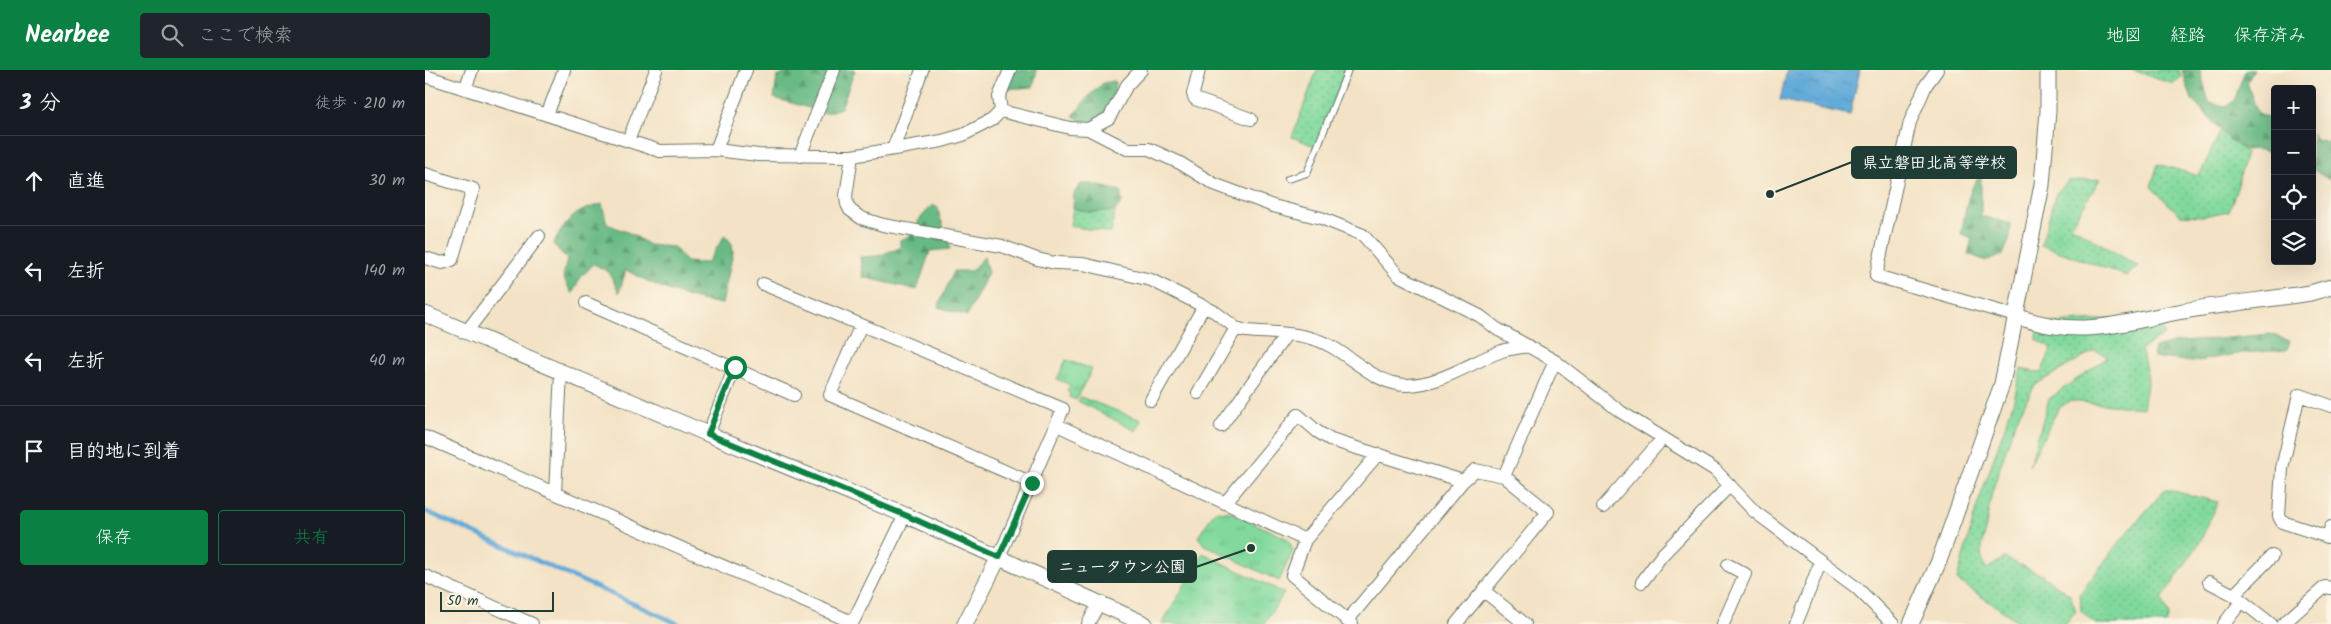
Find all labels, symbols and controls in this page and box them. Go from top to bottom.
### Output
search box [140,13,490,58]
text: Nearbee [25,16,110,55]
icon: search [158,21,186,49]
text: ここで検索 [198,21,293,51]
text: 地図 [2106,22,2142,51]
text: 経路 [2170,22,2206,51]
text: 保存済み [2234,22,2306,51]
map controls [2271,85,2316,265]
button: + [2271,85,2316,130]
text: 3 分 [20,87,61,120]
text: 徒歩 · 210 m [315,91,405,116]
button: − [2271,130,2316,175]
callout: 県立磐田北高等学校 [1852,147,2016,178]
text: 県立磐田北高等学校 [1862,151,2006,176]
icon: ahead [20,167,48,195]
text: 直進 [67,167,105,197]
text: 30 m [369,168,405,193]
button: locate [2271,175,2316,220]
button: layers [2271,220,2316,265]
icon: left [20,257,48,285]
text: 左折 [67,257,105,287]
text: 140 m [364,258,405,283]
icon: left [20,347,48,375]
text: 左折 [67,347,105,377]
text: 40 m [369,348,405,373]
route start [724,356,747,379]
icon: arrive [20,437,48,465]
text: 目的地に到着 [67,437,181,467]
route end [1021,472,1044,495]
button: 保存 [20,510,208,565]
button: 共有 [218,510,405,565]
callout: ニュータウン公園 [1048,551,1196,582]
text: ニュータウン公園 [1058,555,1186,580]
scale bar [440,589,554,612]
text: 50 m [447,590,478,612]

